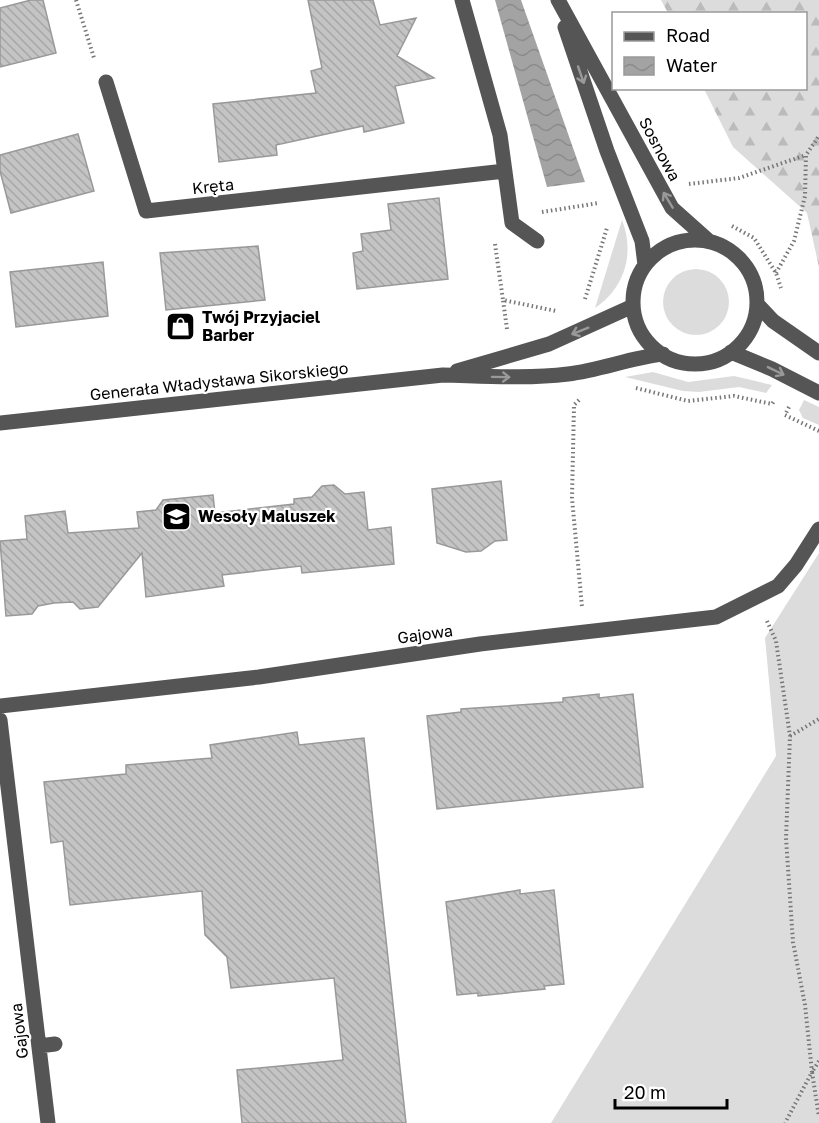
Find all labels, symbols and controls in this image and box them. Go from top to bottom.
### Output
legend [612,12,807,90]
text: Road [666,24,710,46]
text: Water [666,54,717,76]
one-way arrow [577,65,588,84]
street label: Sosnowa [635,114,685,184]
street label: Kręta [191,174,235,198]
one-way arrow [662,192,674,209]
place label: Twój Przyjaciel Barber [202,307,321,345]
shop icon: Twój Przyjaciel Barber [165,310,197,342]
one-way arrow [572,326,590,337]
street label: Generała Władysława Sikorskiego [89,357,349,405]
one-way arrow [767,365,785,377]
one-way arrow [491,371,511,383]
school or university icon: Wesoły Maluszek [161,500,193,532]
place label: Wesoły Maluszek [198,506,336,526]
street label: Gajowa [396,620,454,648]
street label: Gajowa [6,1002,32,1060]
scale bar [615,1072,728,1110]
text: 20 m [624,1081,666,1103]

